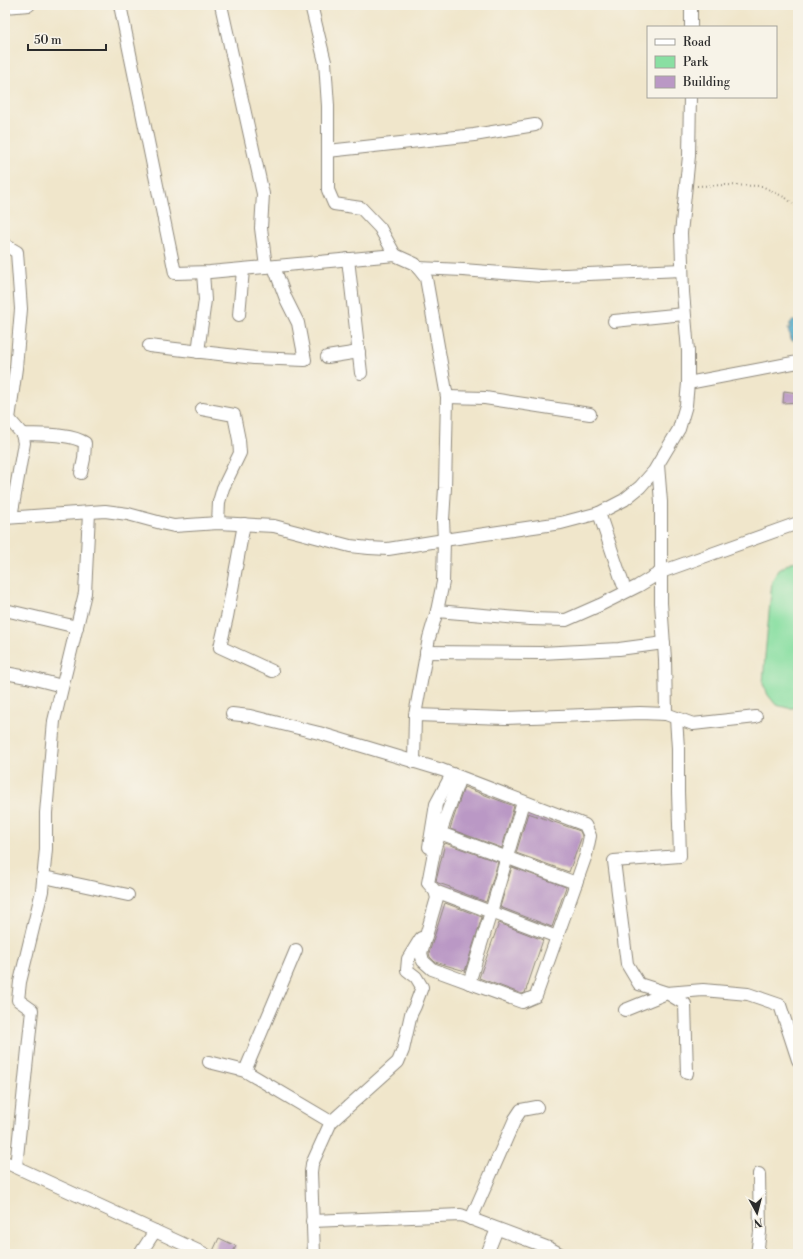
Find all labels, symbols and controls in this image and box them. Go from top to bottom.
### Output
scale bar [28,26,106,52]
legend [647,26,777,98]
text: 50 m [34,33,62,48]
text: Road [683,35,711,50]
text: Park [683,55,709,70]
text: Building [682,75,731,90]
north arrow [737,1193,777,1233]
text: N [753,1214,763,1229]

